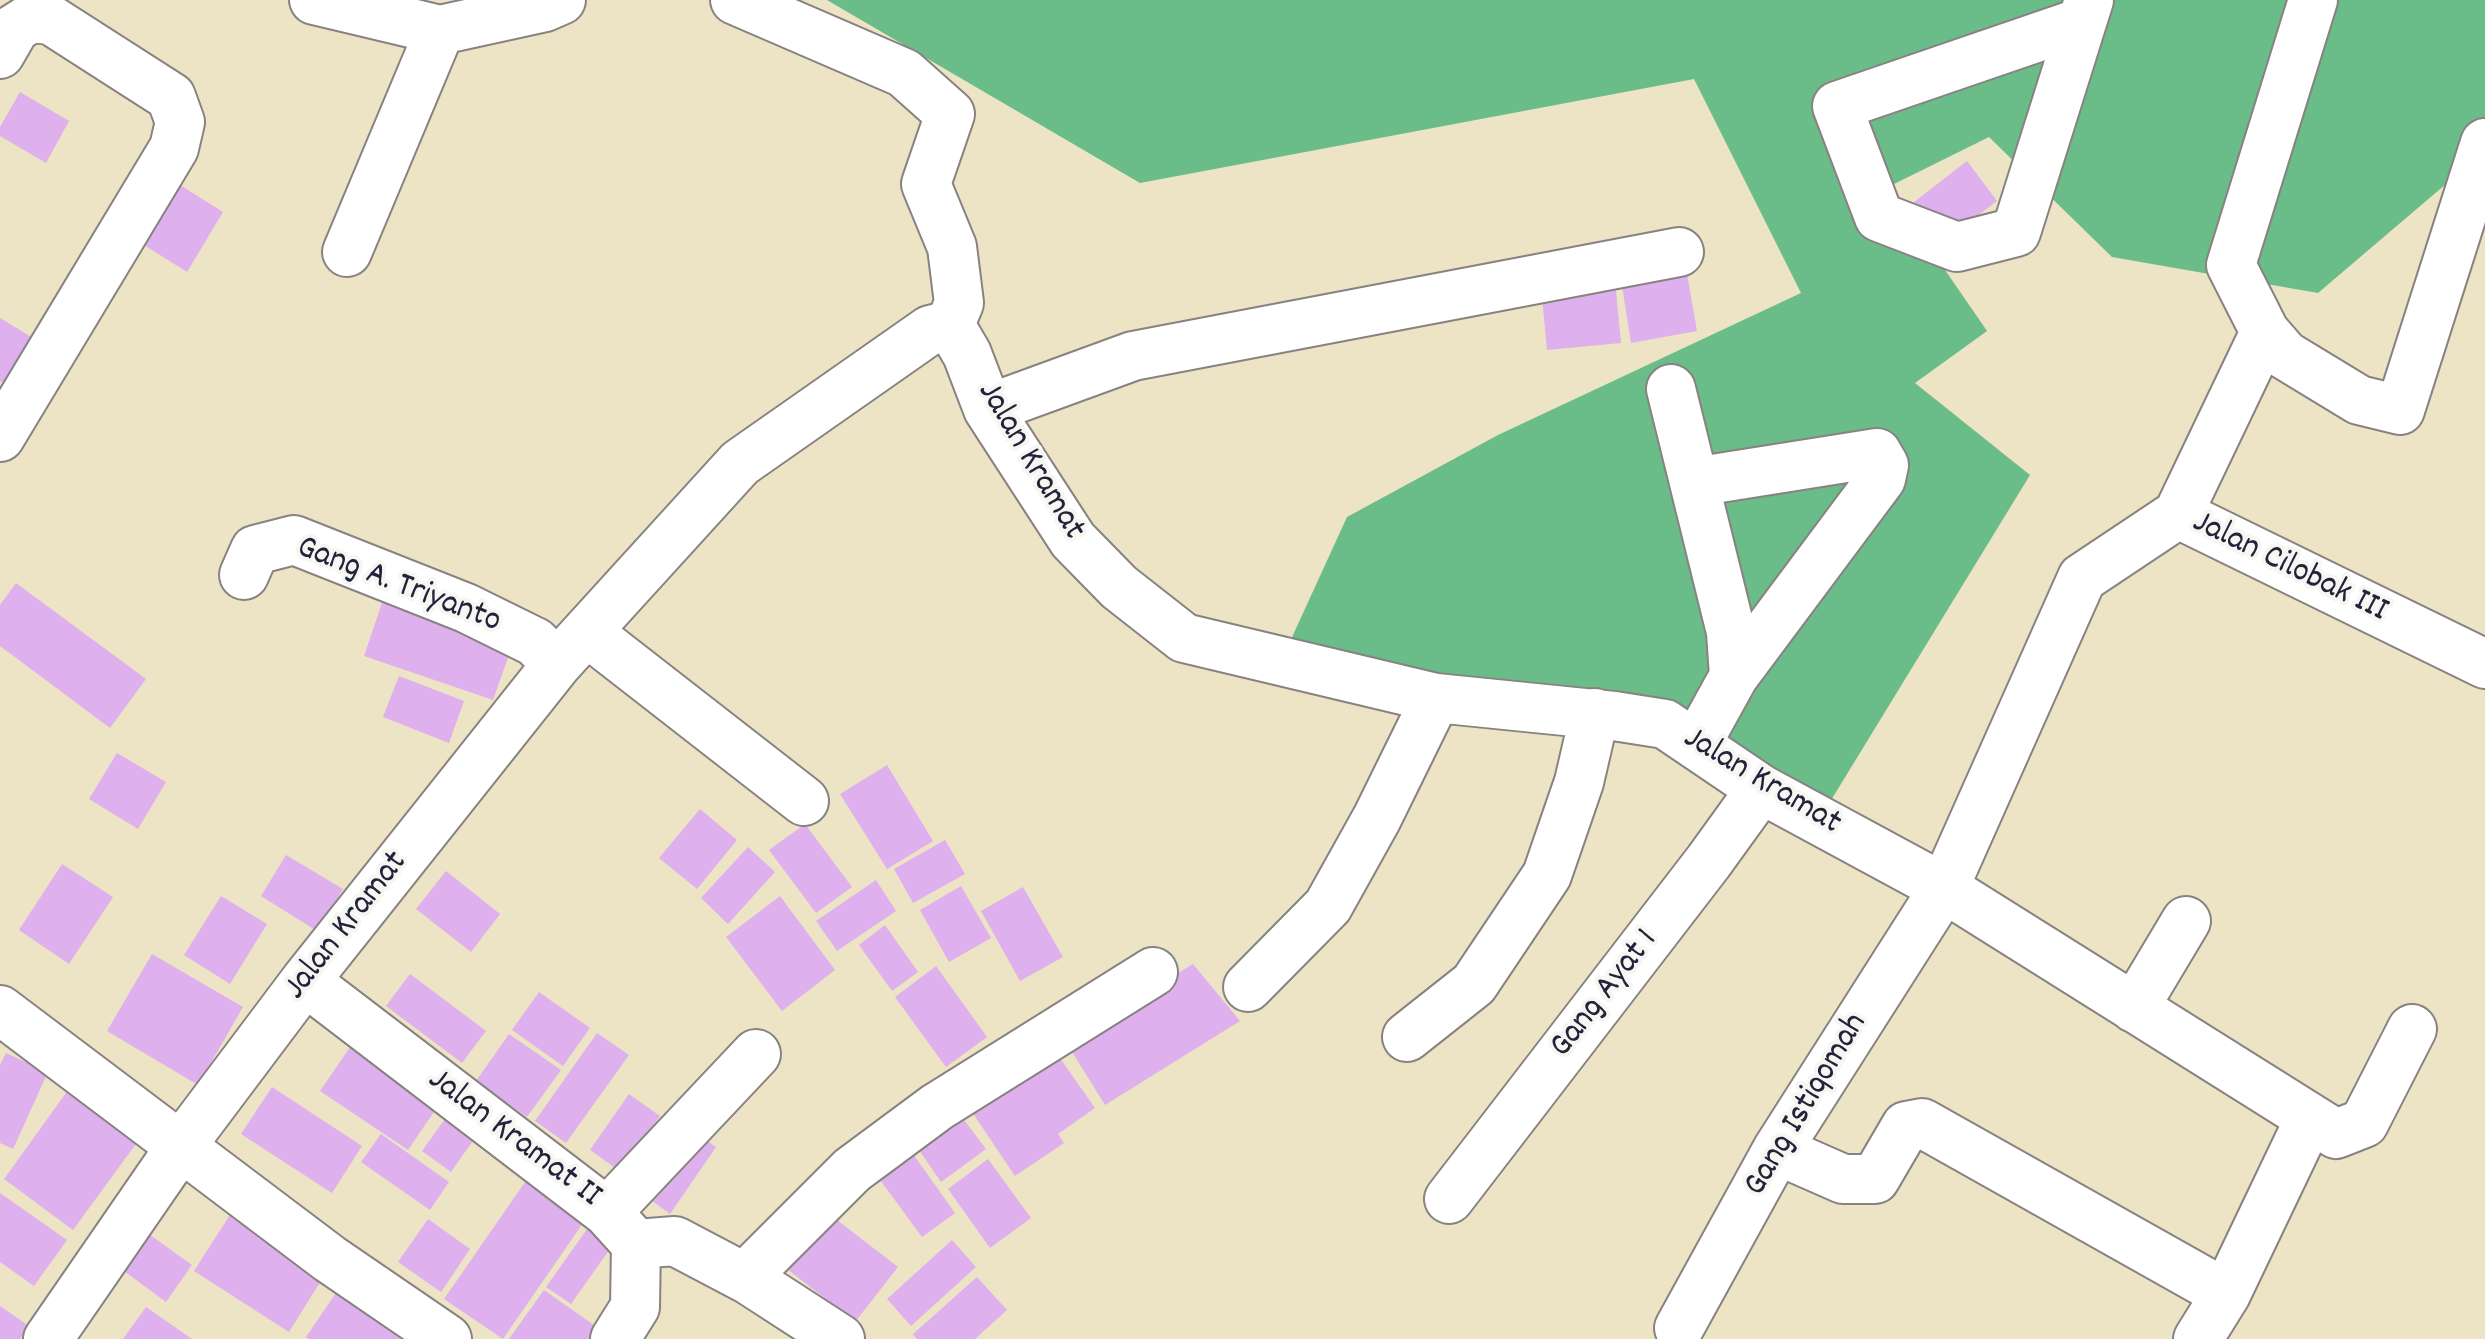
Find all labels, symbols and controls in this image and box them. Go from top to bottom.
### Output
street label: Jalan Kramat [965,375,1093,549]
street label: Jalan Cilobak III [2184,504,2394,634]
street label: Gang A. Triyanto [290,529,506,645]
street label: Jalan Kramat [1674,719,1848,847]
street label: Jalan Kramat [277,844,419,1010]
street label: Gang Ayat 1 [1543,922,1669,1068]
street label: Gang Istiqomah [1737,1007,1879,1205]
street label: Jalan Kramat II [418,1061,608,1219]

